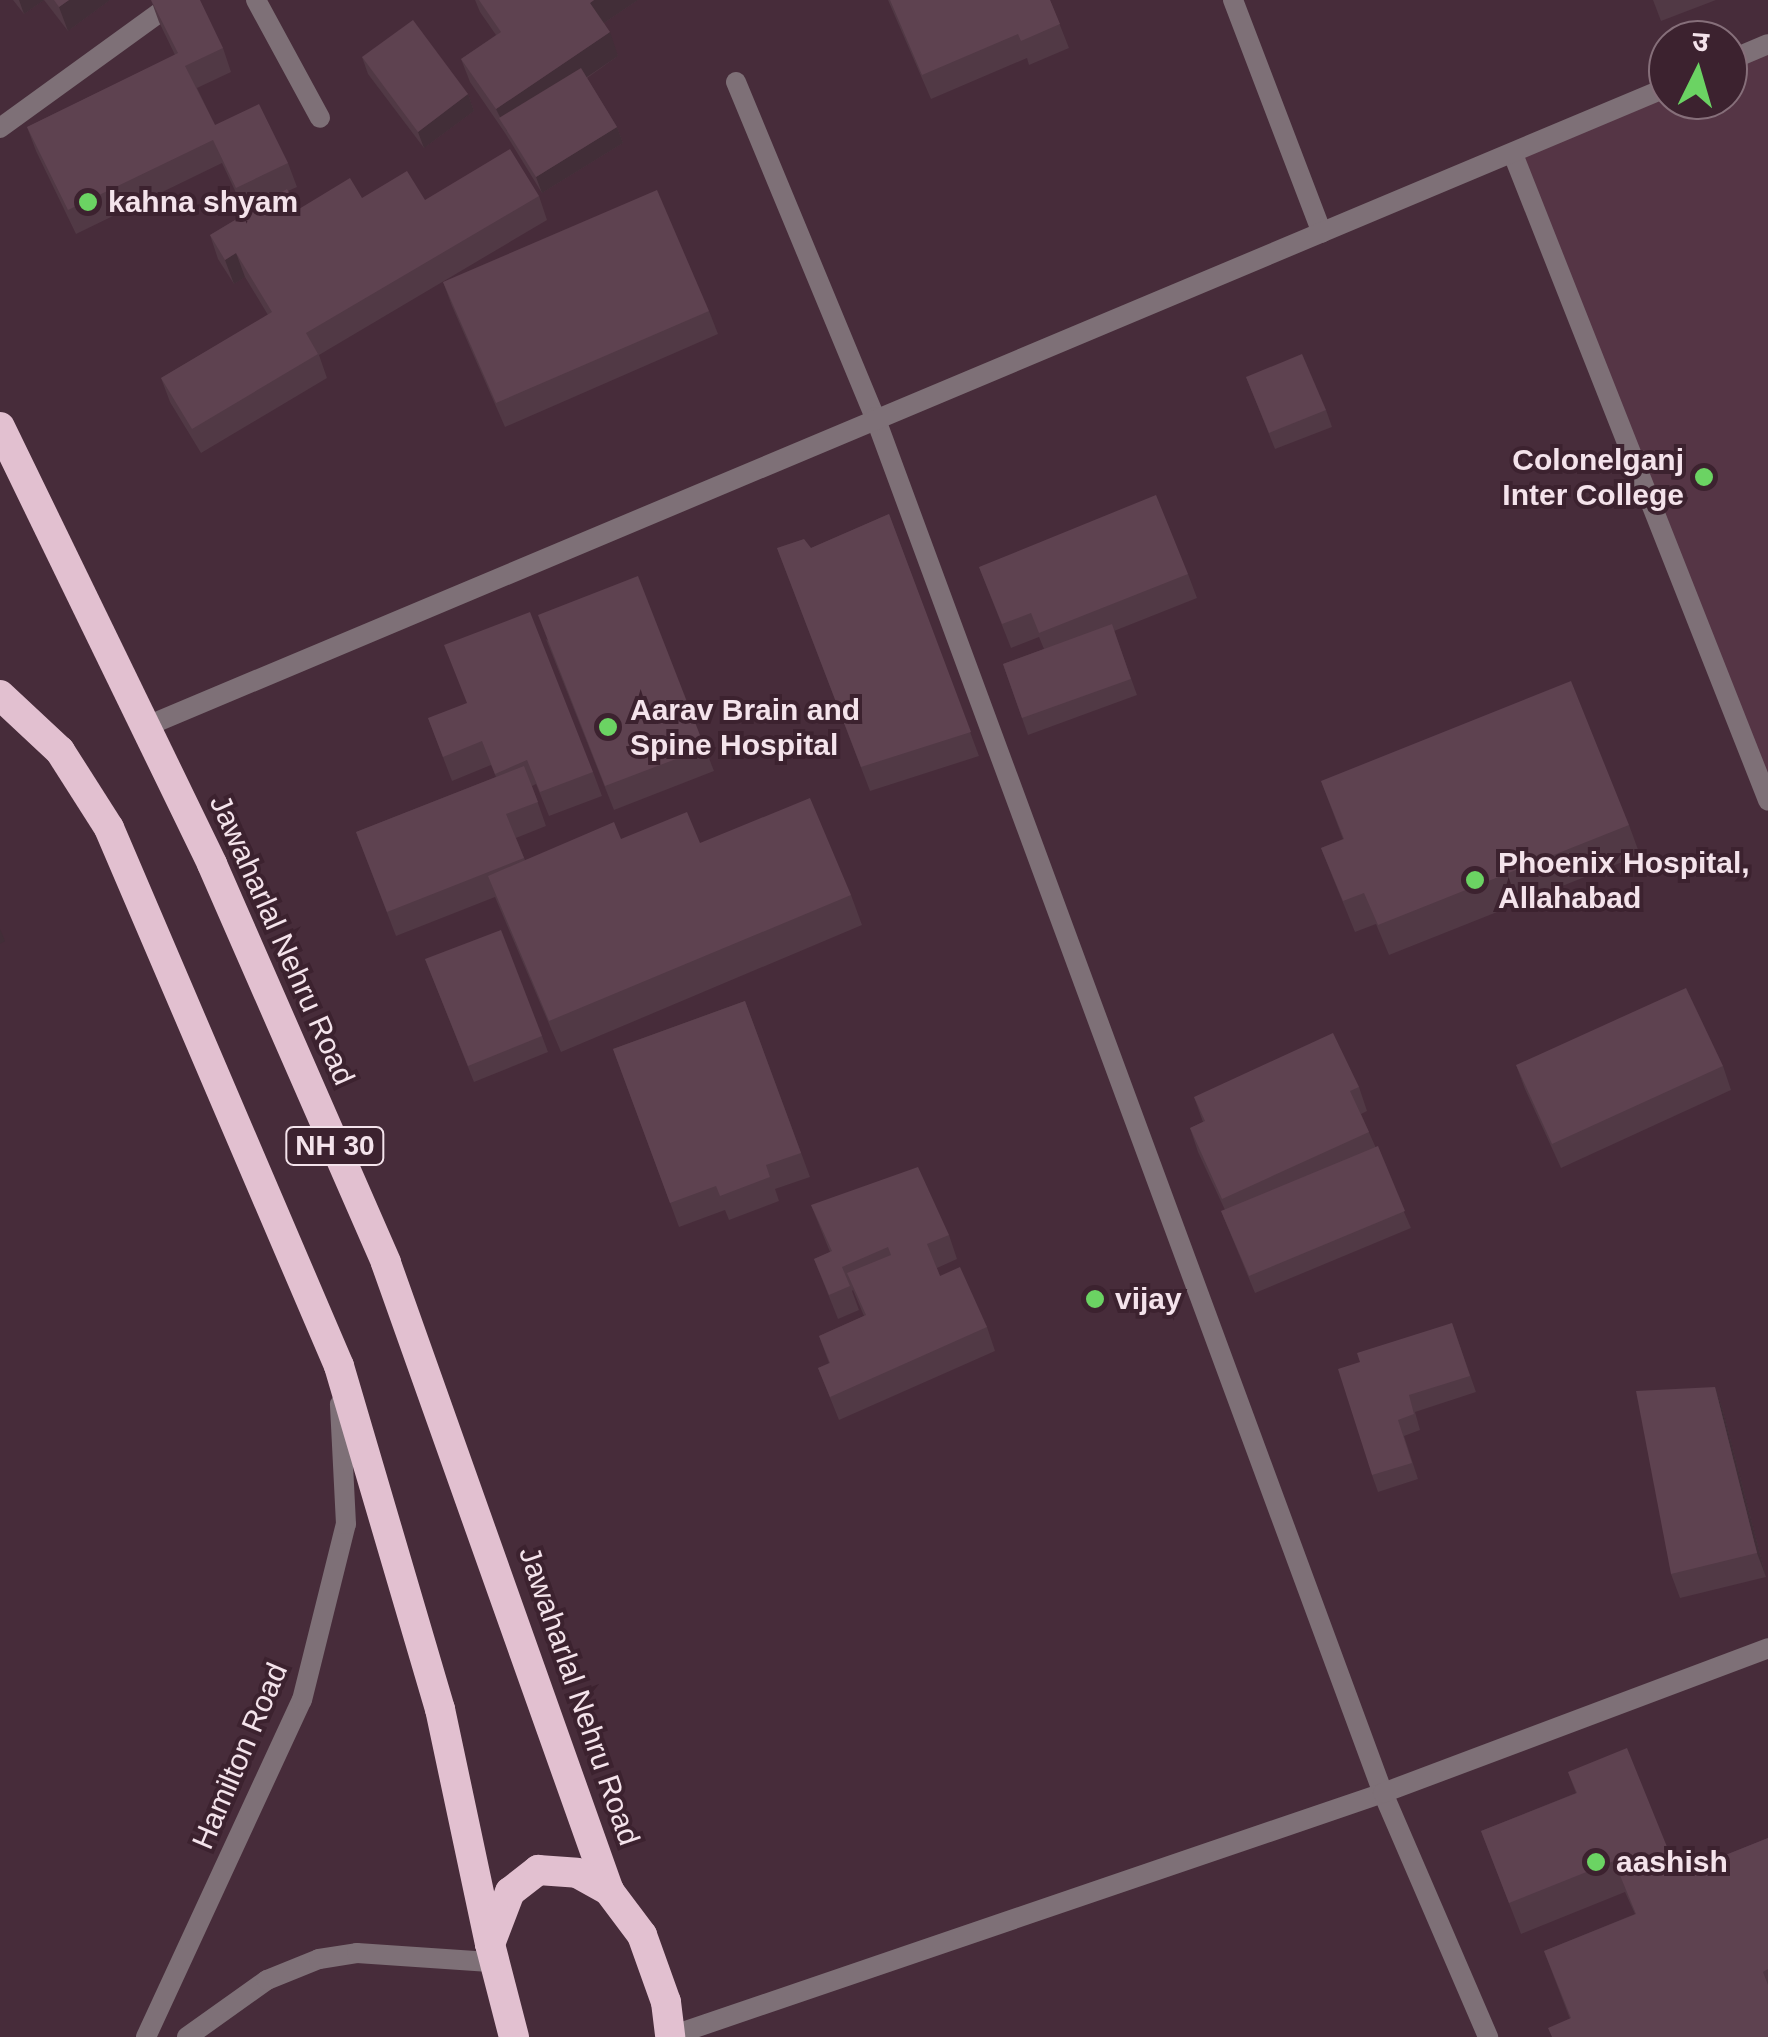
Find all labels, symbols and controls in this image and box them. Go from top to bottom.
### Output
north arrow [1648,20,1748,120]
text: उ [1691,25,1710,58]
place label: kahna shyam [108,184,298,220]
marker: kahna shyam [77,191,99,213]
place label: Colonelganj Inter College [1502,442,1684,512]
marker: Colonelganj Inter College [1693,466,1715,488]
place label: Aarav Brain and Spine Hospital [630,692,860,762]
marker: Aarav Brain and Spine Hospital [595,714,621,740]
street label: Jawaharlal Nehru Road [202,789,362,1091]
place label: Phoenix Hospital, Allahabad [1498,845,1750,916]
marker: Phoenix Hospital, Allahabad [1462,867,1488,893]
road number: NH 30 [285,1123,385,1169]
place label: vijay [1115,1281,1182,1317]
marker: vijay [1084,1288,1106,1310]
street label: Jawaharlal Nehru Road [511,1542,647,1850]
street label: Hamilton Road [185,1658,295,1854]
place label: aashish [1616,1844,1728,1880]
marker: aashish [1585,1851,1607,1873]

